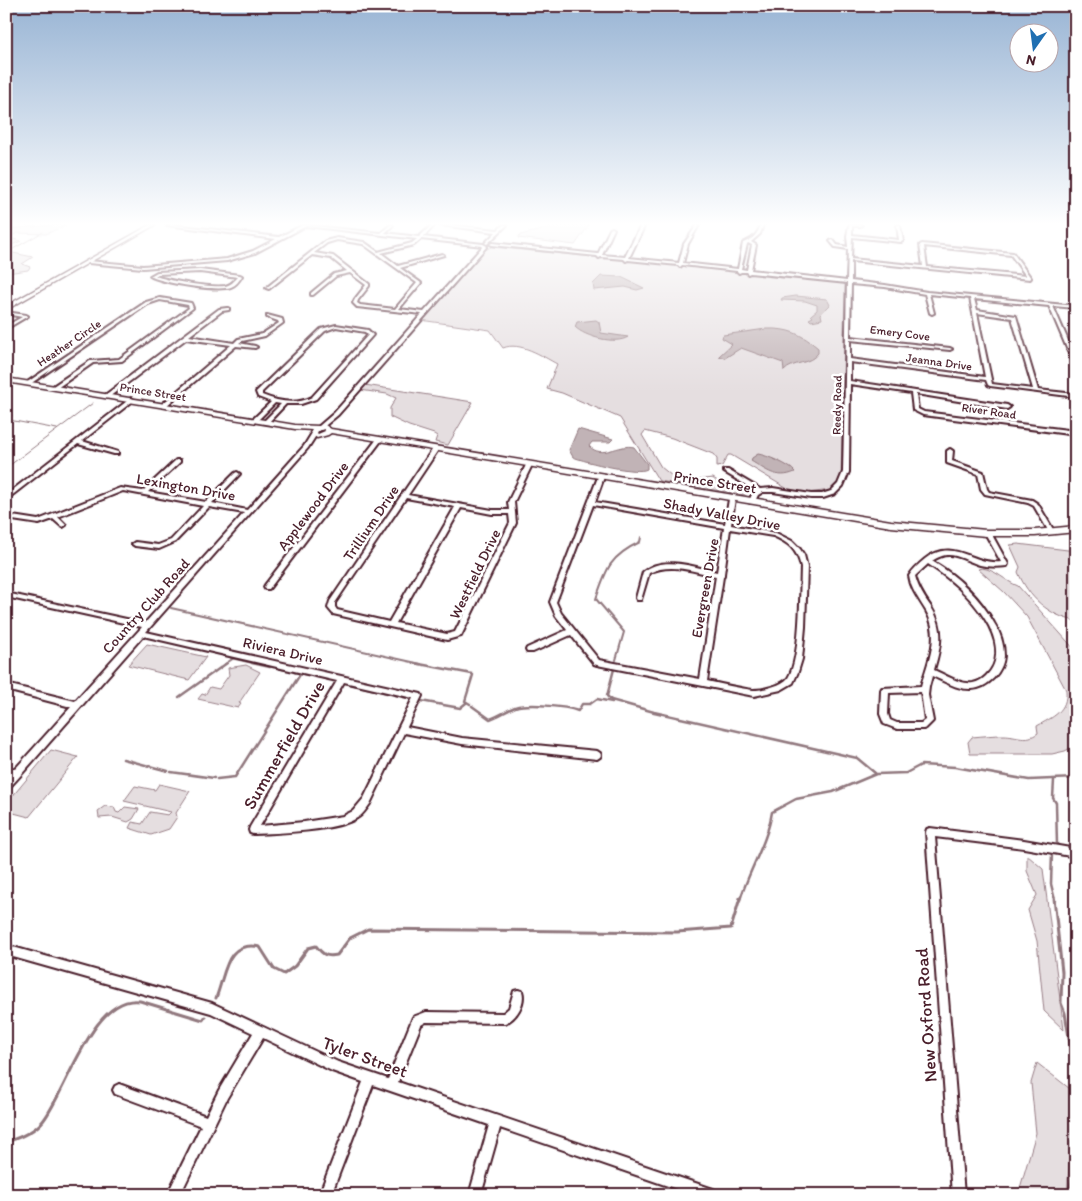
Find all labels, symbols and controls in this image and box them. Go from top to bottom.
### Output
north arrow [1010,22,1060,72]
text: N [1024,51,1038,70]
street label: Heather Circle [34,316,104,369]
street label: Emery Cove [869,322,931,344]
street label: Jeanna Drive [905,350,973,374]
street label: Reedy Road [829,374,845,435]
street label: Prince Street [119,380,188,404]
street label: River Road [961,400,1018,422]
street label: Applewood Drive [274,458,352,554]
street label: Prince Street [672,467,758,497]
street label: Lexington Drive [135,469,237,505]
street label: Trillium Drive [339,482,403,564]
street label: Shady Valley Drive [662,494,782,534]
street label: Westfield Drive [445,526,505,622]
street label: Evergreen Drive [687,537,723,639]
street label: Country Club Road [98,554,194,657]
street label: Riviera Drive [241,633,325,669]
street label: Summerfield Drive [238,677,330,813]
street label: New Oxford Road [910,947,942,1083]
street label: Tyler Street [319,1031,411,1083]

